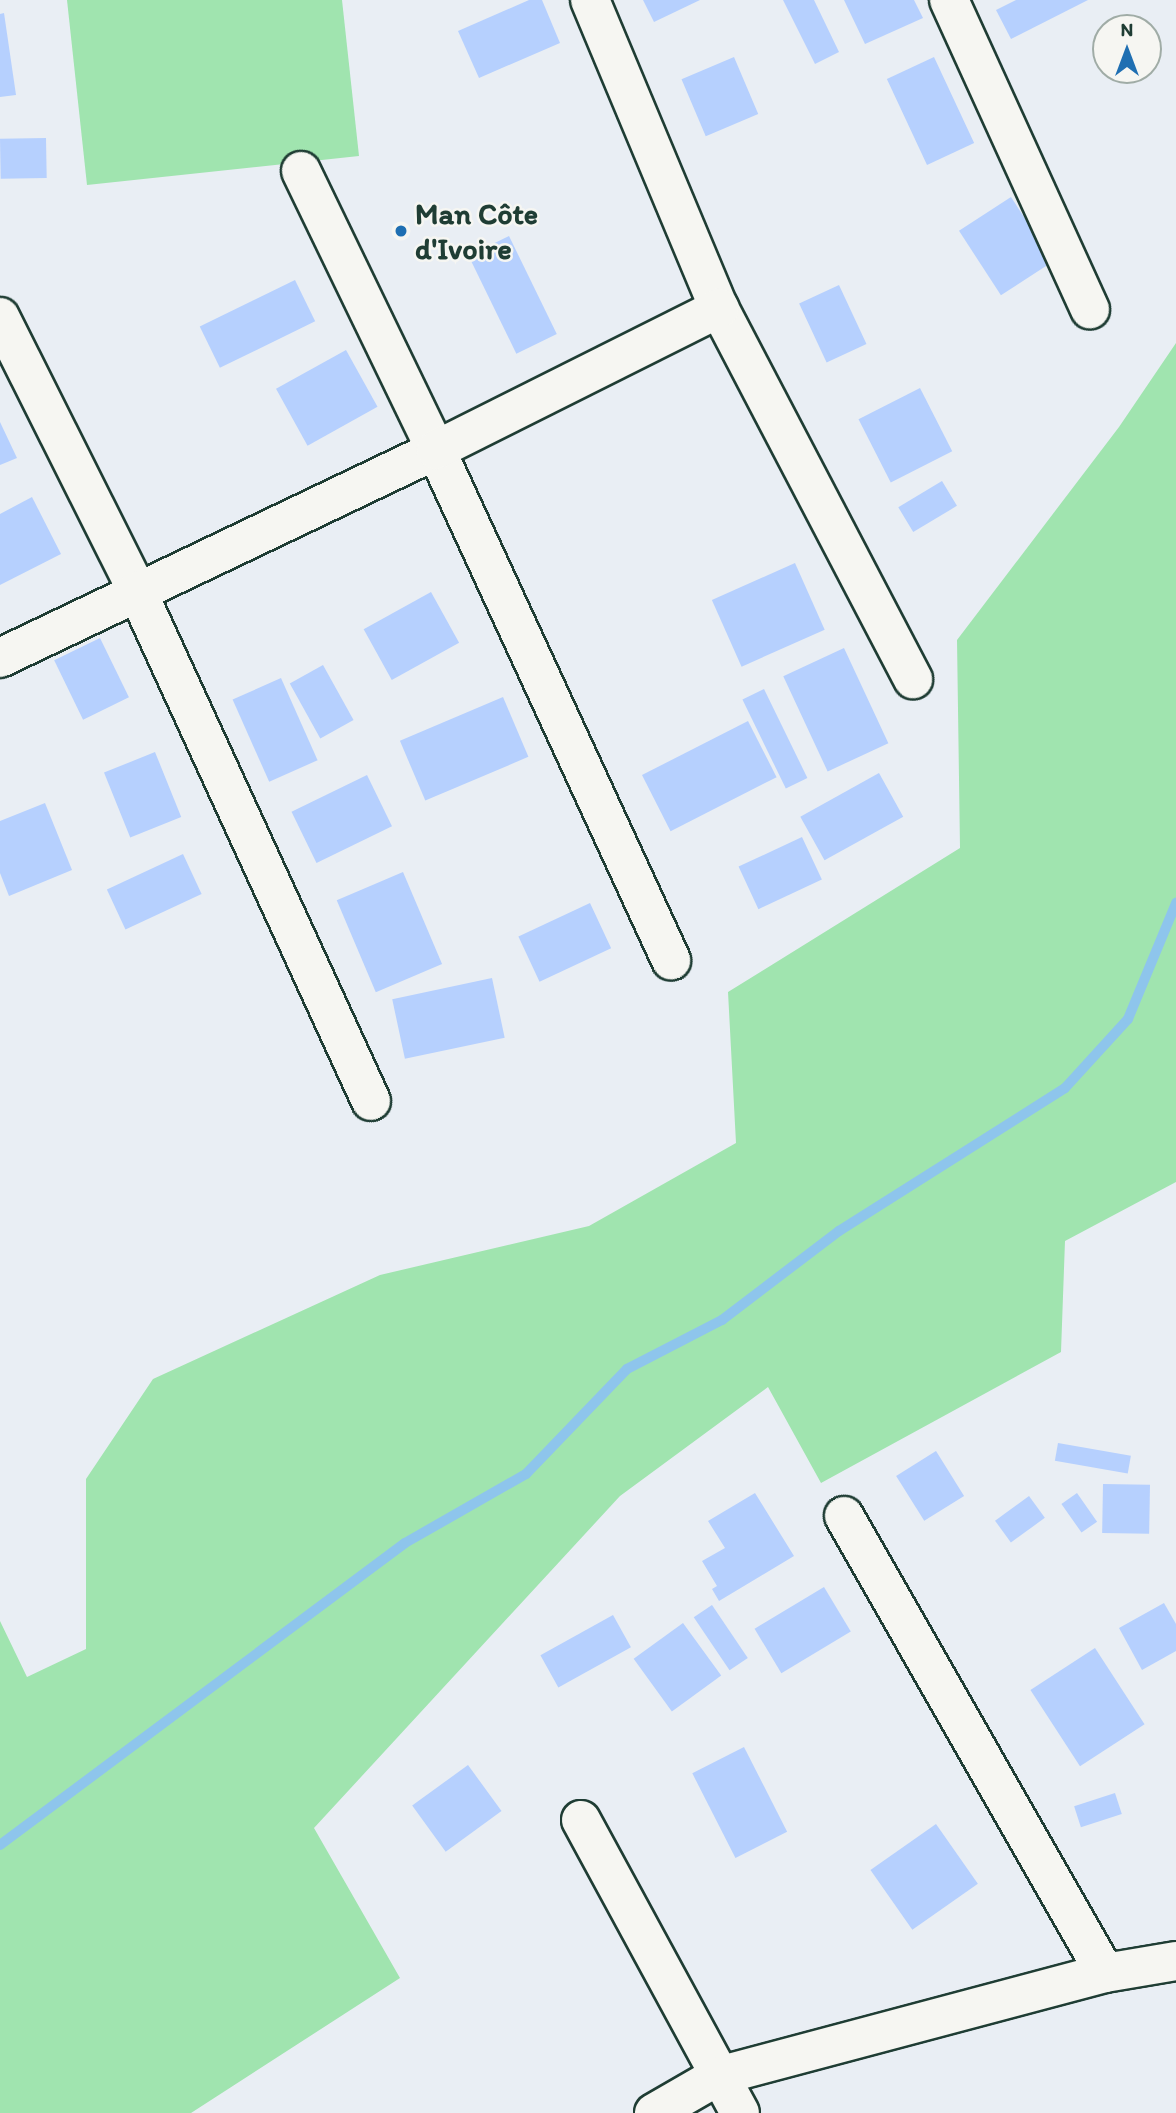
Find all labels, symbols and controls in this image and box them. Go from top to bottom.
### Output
north arrow [1092,14,1162,84]
text: N [1121,18,1133,41]
place label: Man Côte d'Ivoire [415,196,538,266]
marker: Man Côte d'Ivoire [393,223,409,239]

